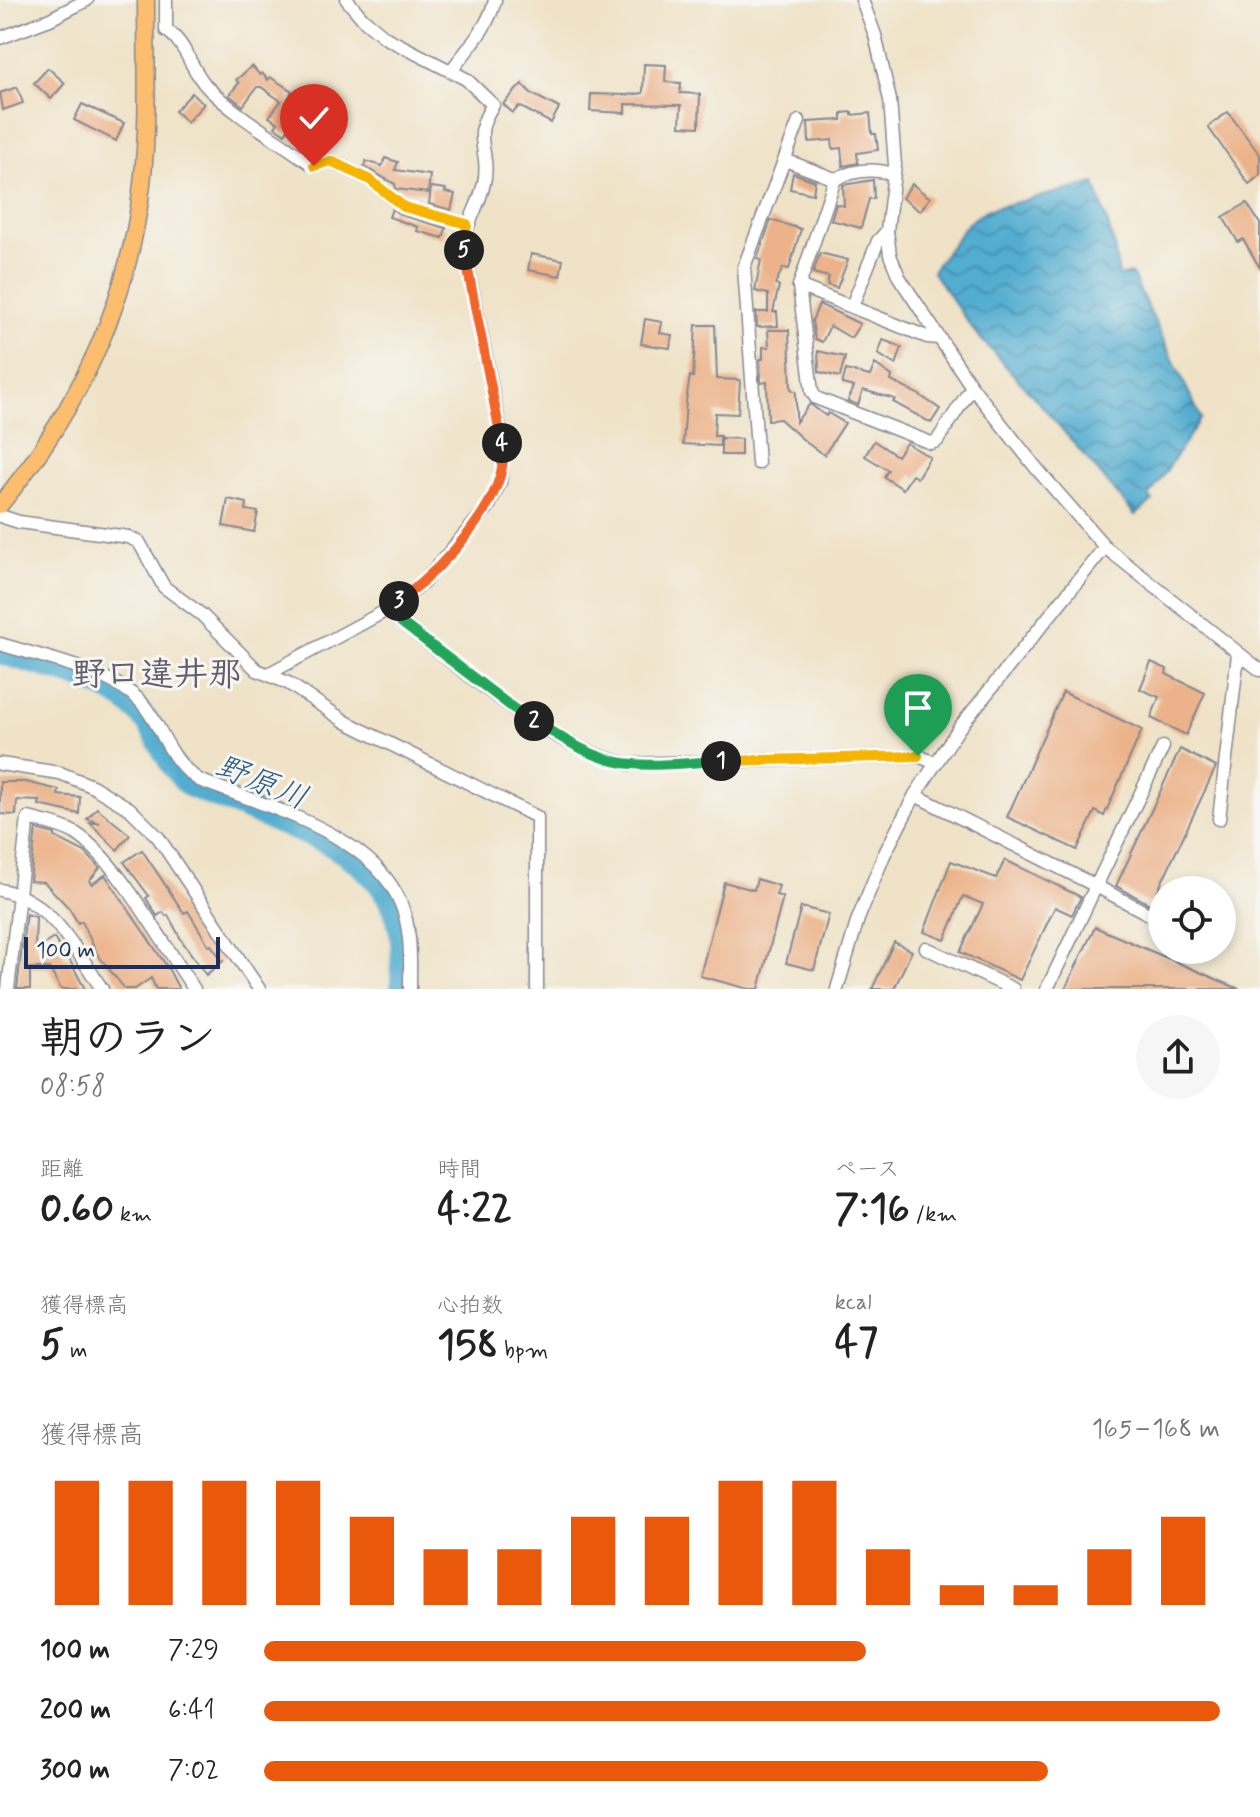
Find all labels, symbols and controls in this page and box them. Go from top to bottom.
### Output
pin [280,84,348,166]
icon: check [292,96,336,140]
pin: 5 [444,230,484,270]
text: 5 [457,236,471,264]
pin: 4 [482,423,522,463]
text: 4 [496,429,508,457]
pin: 3 [379,581,419,621]
text: 3 [394,587,404,615]
district label: 野口違井那 [72,653,242,698]
pin [884,674,952,756]
icon: arrive [896,686,940,730]
pin: 2 [514,701,554,741]
text: 2 [529,707,539,735]
pin: 1 [701,741,741,781]
water label: 野原川 [209,745,314,820]
text: 1 [716,747,726,775]
map controls [1148,876,1236,964]
button: locate [1148,876,1236,964]
scale bar [24,933,220,969]
text: 100 m [36,937,95,965]
text: 朝のラン [40,1011,216,1069]
button: share [1136,1015,1220,1099]
text: 08:58 [40,1070,106,1104]
text: 距離 [40,1156,84,1184]
text: 時間 [437,1156,481,1184]
text: ペース [835,1156,899,1184]
text: 0.60 [40,1184,114,1236]
text: 4:22 [437,1184,512,1236]
text: 7:16 [835,1184,910,1236]
text: km [114,1201,152,1229]
text: /km [910,1201,957,1229]
text: kcal [835,1289,872,1317]
text: 獲得標高 [40,1292,128,1320]
text: 心拍数 [437,1292,503,1320]
text: 47 [835,1317,878,1369]
text: 5 [40,1320,64,1372]
text: 158 [437,1320,498,1372]
text: m [64,1337,87,1365]
text: bpm [498,1337,548,1365]
text: 165–168 m [1092,1413,1220,1447]
text: 獲得標高 [40,1419,144,1453]
text: 100 m [40,1634,110,1668]
text: 7:29 [168,1634,219,1668]
text: 200 m [40,1694,111,1728]
text: 6:41 [168,1694,215,1728]
text: 300 m [40,1754,110,1788]
text: 7:02 [168,1754,219,1788]

